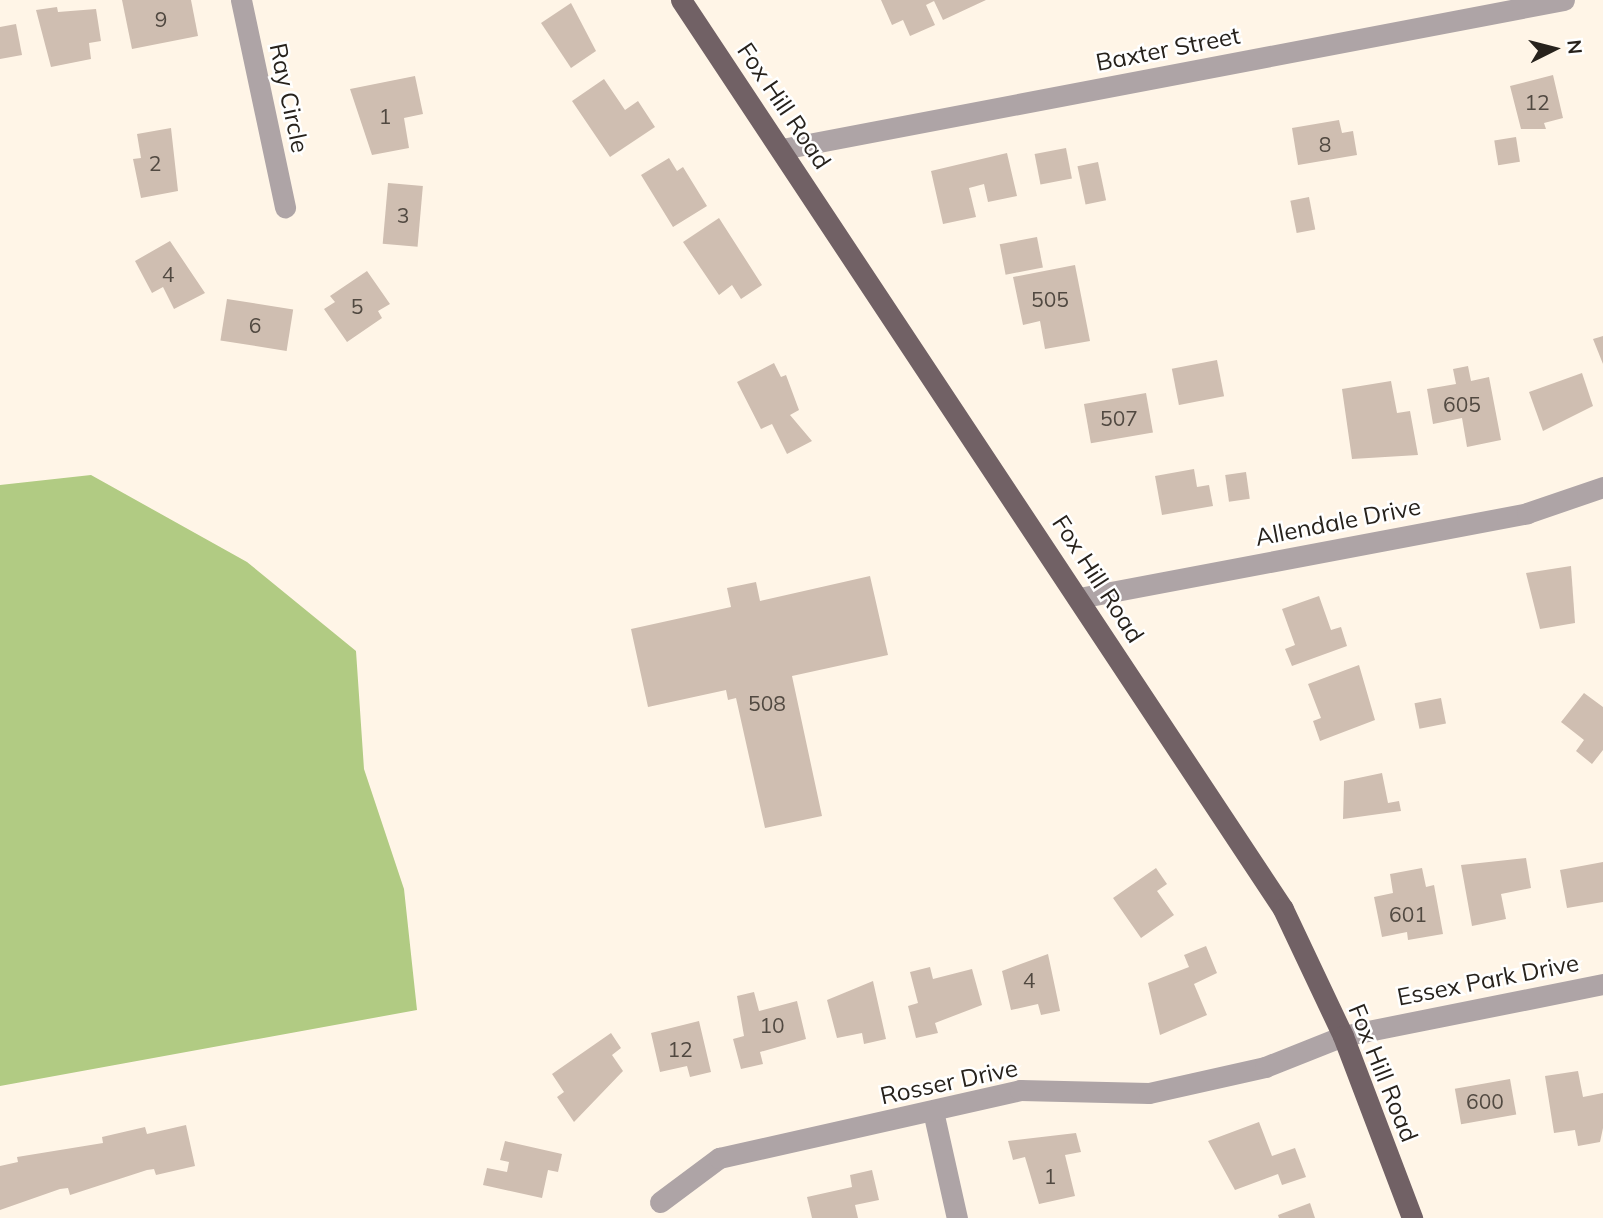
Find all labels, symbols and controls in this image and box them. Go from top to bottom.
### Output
house number: 9 [155,6,167,32]
north arrow [1519,14,1589,84]
street label: Baxter Street [1093,21,1243,77]
street label: Fox Hill Road [731,37,837,175]
text: N [1562,38,1588,55]
street label: Ray Circle [263,41,315,155]
house number: 12 [1524,89,1550,115]
house number: 1 [379,103,391,129]
house number: 8 [1319,131,1331,157]
house number: 2 [149,150,161,176]
house number: 3 [397,202,409,228]
house number: 4 [162,261,174,287]
house number: 505 [1031,286,1069,312]
house number: 5 [351,293,363,319]
house number: 6 [249,312,261,338]
house number: 605 [1443,391,1481,417]
house number: 507 [1100,405,1138,431]
street label: Allendale Drive [1253,492,1423,552]
street label: Fox Hill Road [1046,510,1150,648]
house number: 508 [748,690,786,716]
house number: 601 [1389,901,1427,927]
street label: Essex Park Drive [1395,948,1581,1012]
house number: 4 [1023,967,1035,993]
street label: Fox Hill Road [1342,1000,1424,1146]
house number: 10 [759,1012,785,1038]
house number: 12 [667,1036,693,1062]
street label: Rosser Drive [878,1053,1020,1111]
house number: 600 [1466,1088,1504,1114]
house number: 1 [1044,1163,1056,1189]

